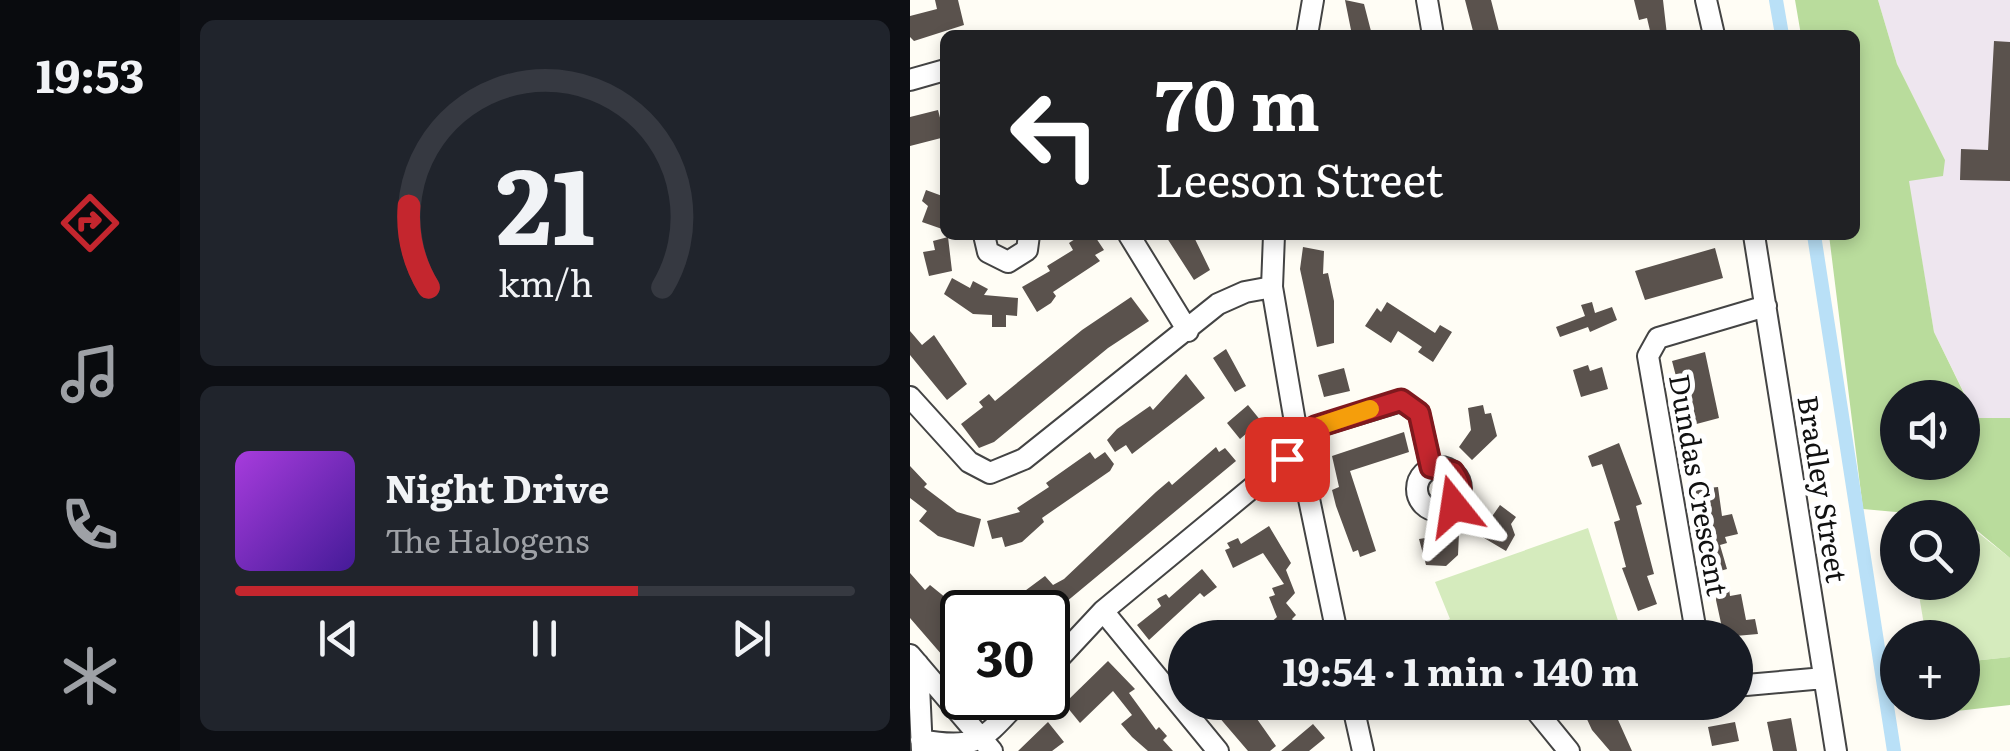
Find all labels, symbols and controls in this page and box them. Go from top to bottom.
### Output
text: 19:53 [36,40,144,107]
text: 70 m [1155,49,1320,153]
icon: left [990,70,1120,200]
text: 21 [496,123,594,277]
text: Leeson Street [1155,144,1444,211]
icon: directions [55,188,125,258]
text: km/h [497,255,593,308]
icon: music [55,339,125,409]
street label: Dundas Crescent [1660,371,1740,599]
map controls [1880,380,1980,720]
button: sound [1880,380,1980,480]
street label: Bradley Street [1788,392,1860,586]
pin [1245,417,1330,502]
icon: arrive [1260,432,1315,487]
position arrow [1402,454,1506,558]
text: Night Drive [385,458,609,515]
icon: phone [55,490,125,560]
button: search [1880,500,1980,600]
text: The Halogens [385,515,589,563]
speed limit sign: 30 [940,590,1070,720]
icon: previous [311,611,366,666]
icon: pause [517,611,572,666]
icon: next [724,611,779,666]
button: + [1880,620,1980,720]
icon: climate [55,641,125,711]
text: 19:54 · 1 min · 140 m [1282,641,1639,698]

